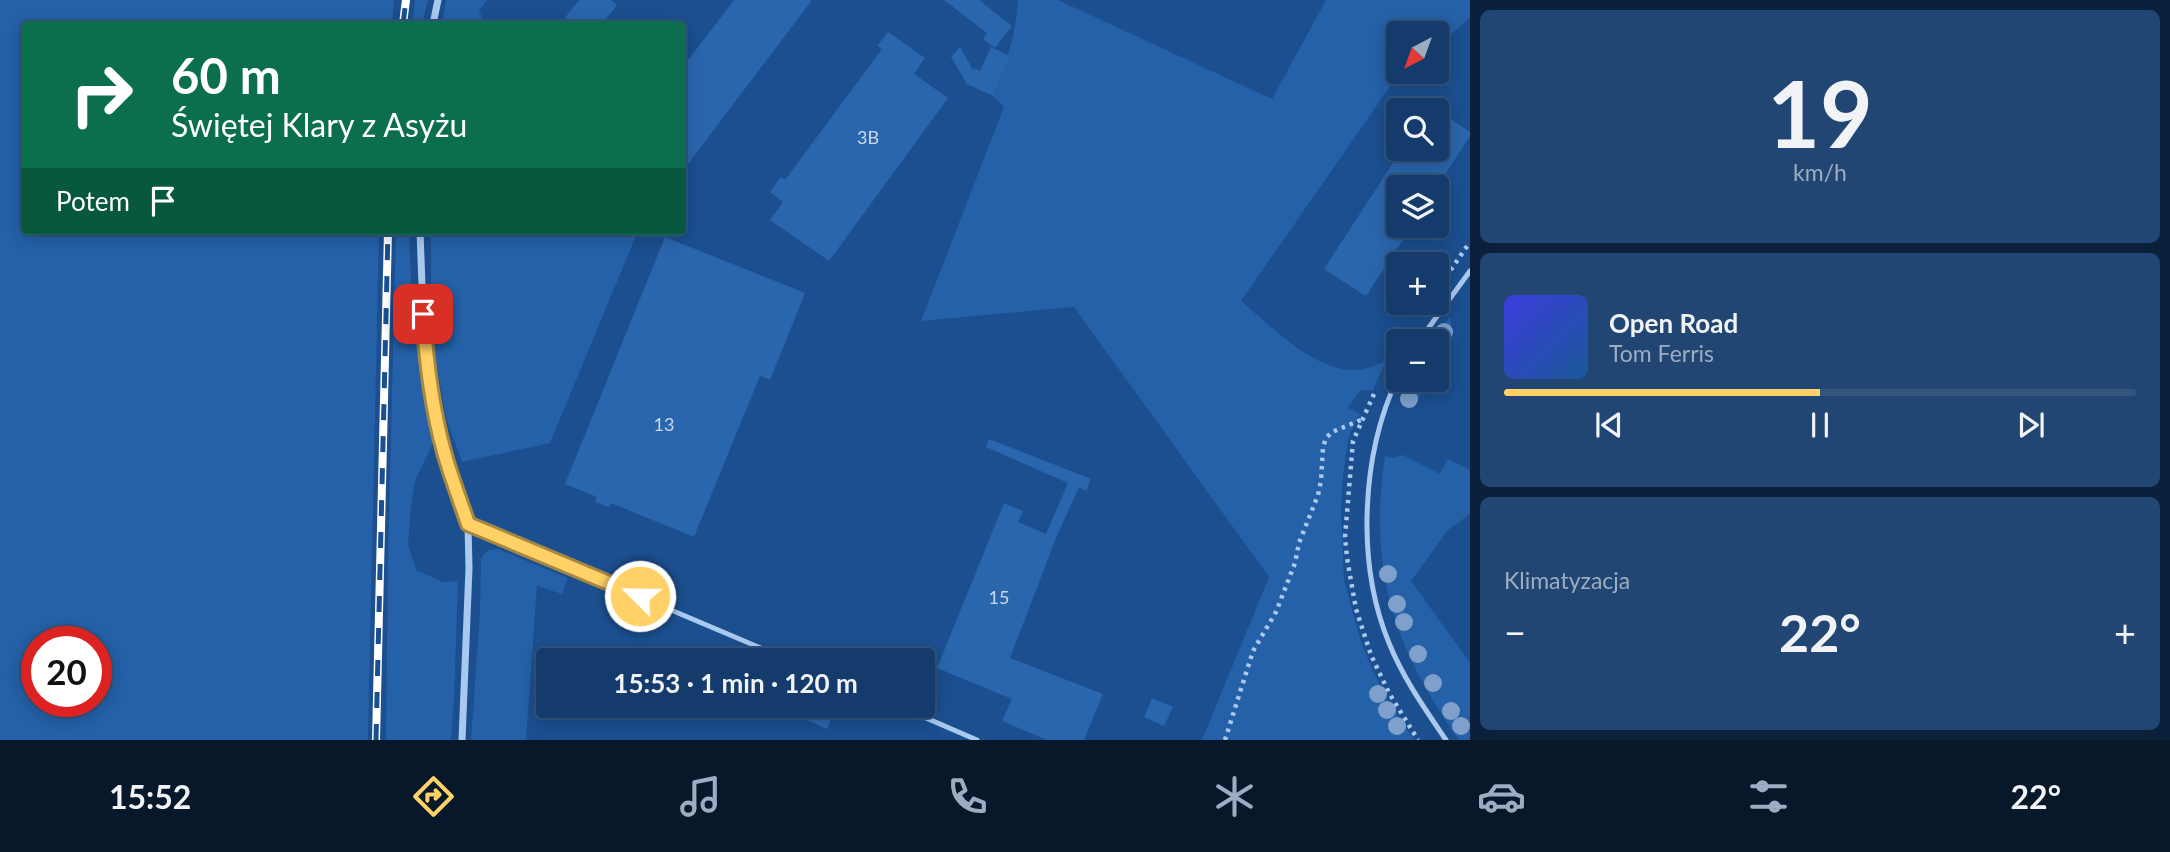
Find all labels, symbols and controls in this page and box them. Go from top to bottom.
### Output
north arrow [1386,21,1449,84]
map controls [1386,21,1449,392]
text: 60 m [171,46,281,104]
icon: right [56,49,147,140]
text: 19 [1767,58,1873,167]
button: search [1386,98,1449,161]
text: Świętej Klary z Asyżu [171,105,467,144]
house number: 3B [857,126,879,148]
text: km/h [1793,158,1847,186]
button: layers [1386,175,1449,238]
icon: arrive [144,182,182,220]
text: Potem [56,185,130,217]
button: + [1386,252,1449,315]
pin [393,284,453,344]
icon: arrive [404,295,442,333]
text: Open Road [1609,307,1738,339]
button: − [1386,329,1449,392]
text: Tom Ferris [1609,339,1714,367]
icon: previous [1590,406,1628,444]
icon: pause [1801,406,1839,444]
icon: next [2012,406,2050,444]
house number: 13 [654,413,674,435]
position arrow [603,559,677,633]
text: Klimatyzacja [1504,566,1630,594]
house number: 15 [989,586,1009,608]
text: 22° [1779,601,1861,663]
text: − [1504,609,1526,655]
text: + [2114,609,2136,655]
speed limit sign: 20 [21,626,112,717]
text: 15:53 · 1 min · 120 m [613,667,858,699]
icon: directions [409,772,458,821]
icon: music [676,772,725,821]
icon: phone [943,772,992,821]
icon: climate [1210,772,1259,821]
icon: car [1477,772,1526,821]
icon: filters [1744,772,1793,821]
text: 15:52 [109,777,191,816]
text: 22° [2011,777,2061,816]

